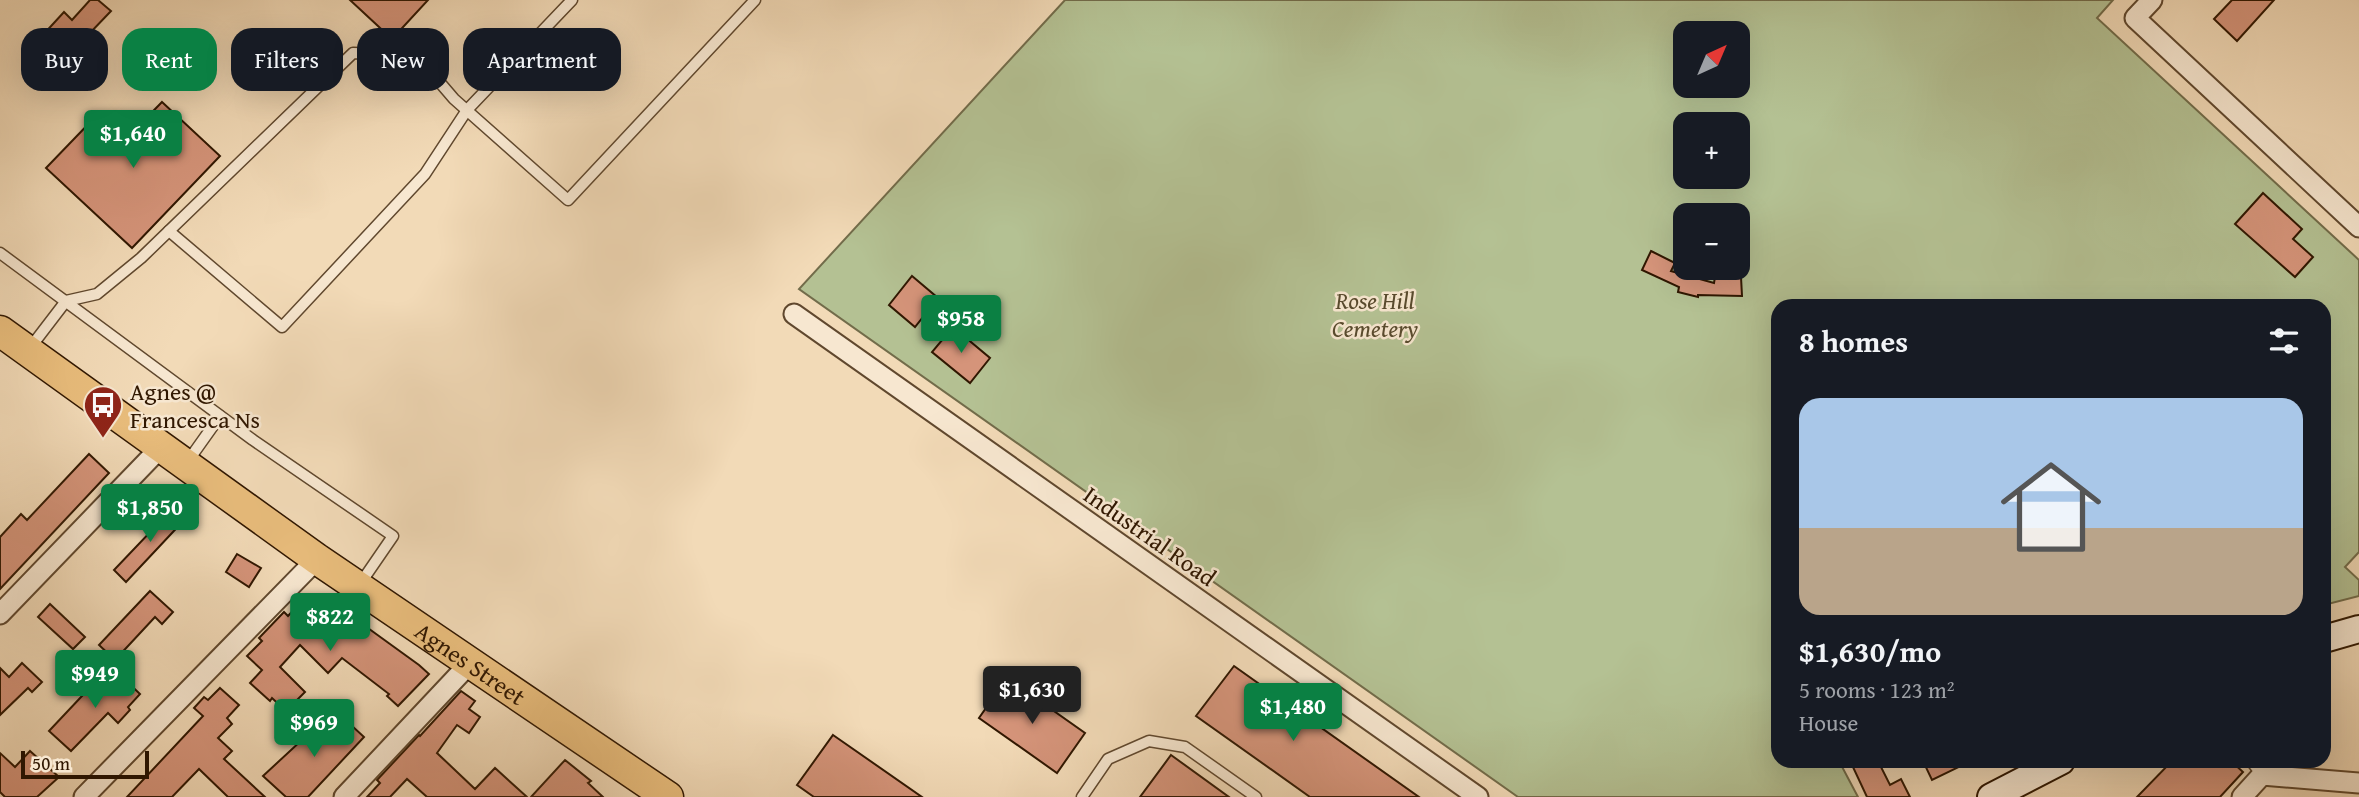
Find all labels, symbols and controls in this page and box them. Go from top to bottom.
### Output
north arrow [1673,21,1750,98]
map controls [1673,21,1750,280]
chip: Buy [21,28,108,91]
chip: Rent [122,28,217,91]
chip: Filters [231,28,343,91]
chip: New [357,28,449,91]
chip: Apartment [463,28,621,91]
pin: $1,640 [76,110,190,170]
button: + [1673,112,1750,189]
text: $1,640 [100,116,166,149]
button: − [1673,203,1750,280]
park label: Rose Hill Cemetery [1332,283,1418,346]
pin: $958 [920,296,1002,355]
text: $958 [937,301,985,334]
text: 8 homes [1799,319,1908,363]
icon: filters [2265,322,2303,360]
place label: Agnes @ Francesca Ns [130,374,260,437]
bus stop icon: Agnes @ Francesca Ns [82,384,124,439]
icon: home [1988,444,2114,570]
street label: Industrial Road [1077,477,1224,595]
pin: $1,850 [93,484,207,544]
text: $1,850 [117,490,183,523]
pin: $822 [289,594,371,653]
text: $822 [306,599,354,632]
street label: Agnes Street [408,613,533,713]
text: $1,630/mo [1799,629,1941,673]
pin: $949 [54,650,136,710]
text: $949 [71,656,119,689]
pin: $1,630 [975,666,1089,726]
text: $1,630 [999,672,1065,705]
text: 5 rooms · 123 m² [1799,673,1954,706]
pin: $1,480 [1236,684,1350,743]
text: $1,480 [1260,689,1326,722]
pin: $969 [273,700,355,759]
text: $969 [290,705,338,738]
text: House [1799,706,1858,739]
scale bar [21,748,149,780]
text: 50 m [32,749,70,777]

